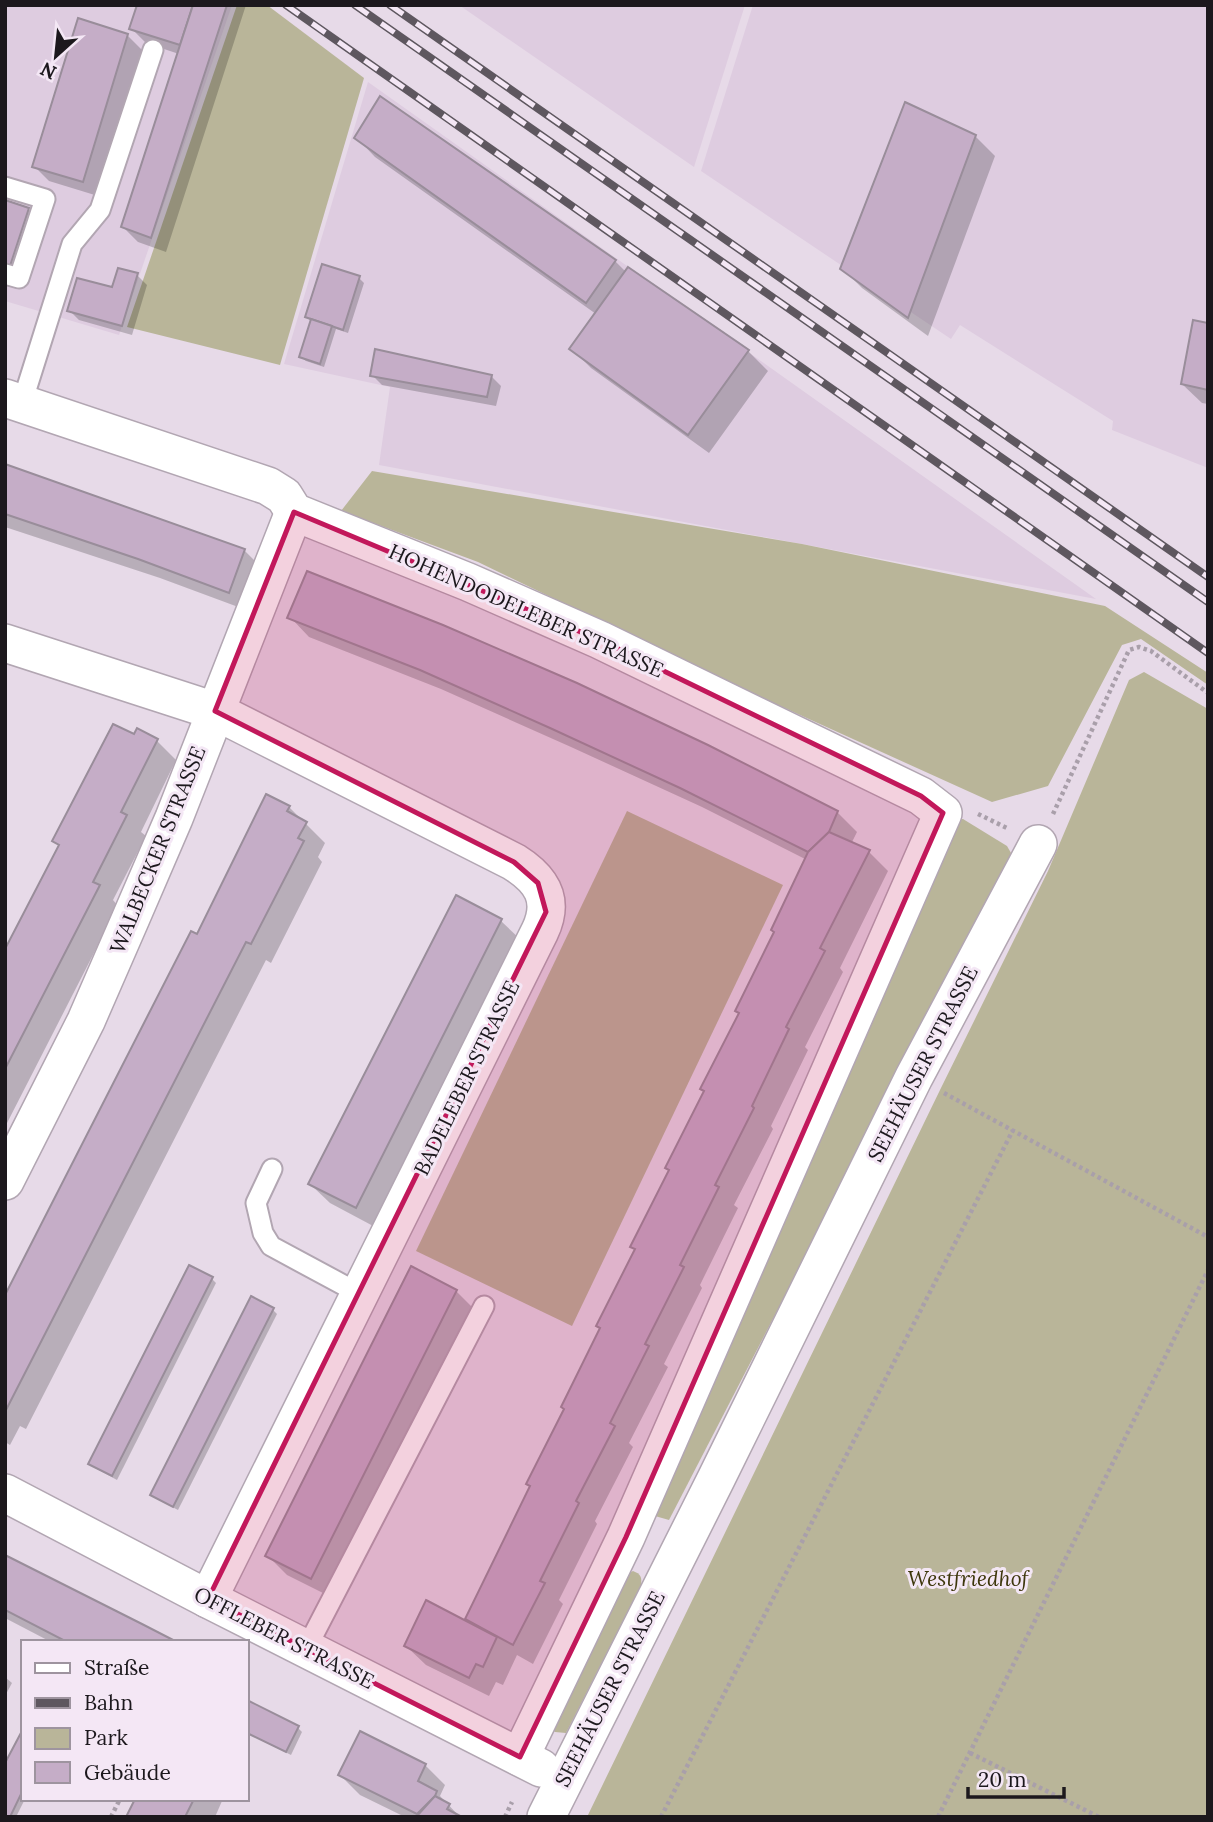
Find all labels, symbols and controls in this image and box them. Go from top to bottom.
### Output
north arrow [21,21,91,91]
text: N [36,57,60,85]
street label: HOHENDODELEBER STRASSE [385,538,668,684]
street label: WALBECKER STRASSE [104,742,212,958]
street label: SEEHÄUSER STRASSE [861,961,984,1166]
street label: BADELEBER STRASSE [408,976,525,1180]
park label: Westfriedhof [908,1565,1031,1592]
street label: OFFLEBER STRASSE [189,1580,379,1695]
street label: SEEHÄUSER STRASSE [548,1586,671,1791]
legend [21,1640,248,1801]
text: Straße [84,1654,149,1681]
text: Bahn [84,1689,133,1716]
text: Park [84,1724,128,1751]
scale bar [968,1756,1064,1800]
text: Gebäude [84,1759,171,1786]
text: 20 m [978,1766,1027,1793]

